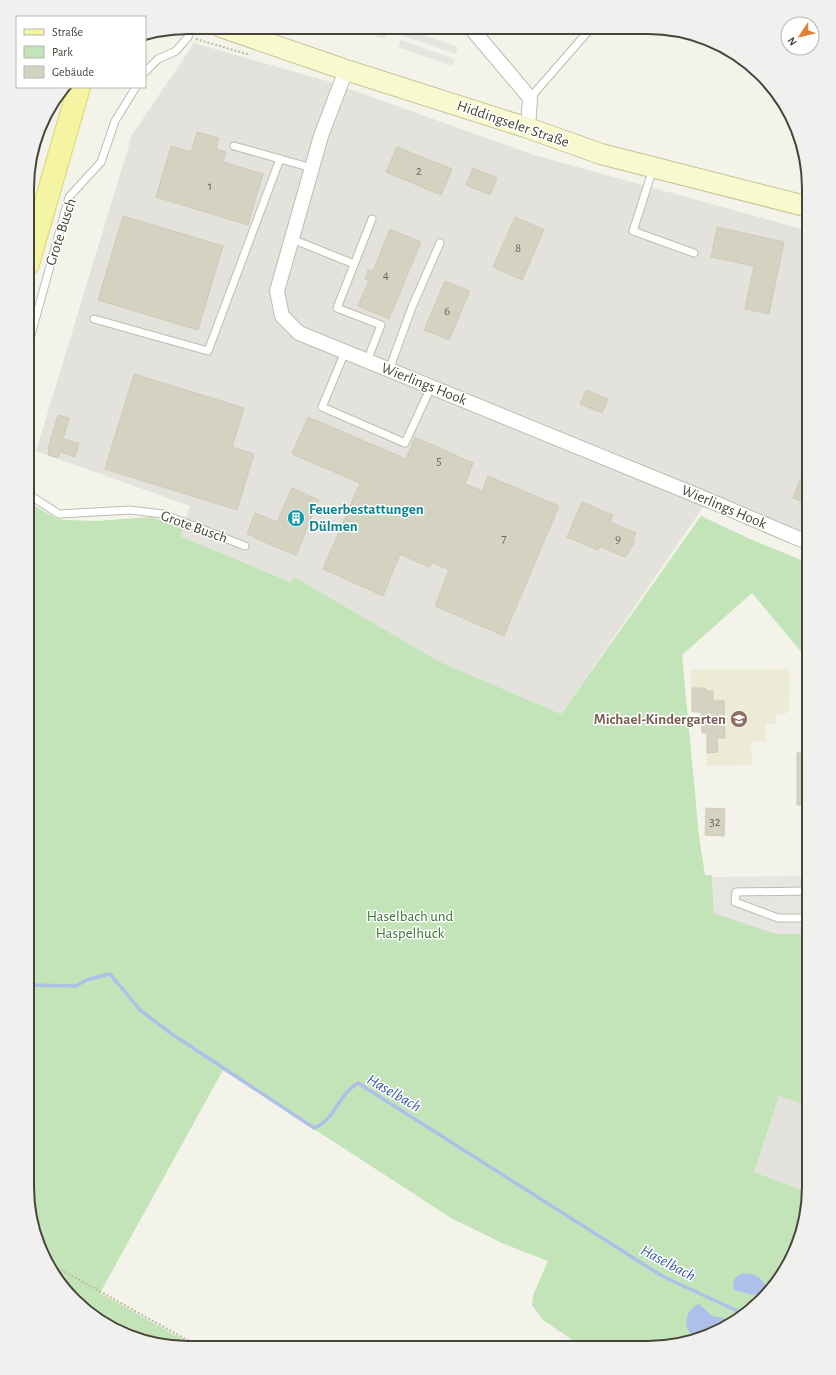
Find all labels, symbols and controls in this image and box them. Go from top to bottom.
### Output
legend [16,16,146,88]
north arrow [780,16,820,56]
text: Straße [52,26,83,38]
text: N [786,35,799,48]
text: Park [52,46,73,58]
text: Gebäude [52,66,94,78]
street label: Hiddingseler Straße [455,98,571,150]
house number: 2 [416,165,422,178]
house number: 1 [208,180,212,193]
street label: Grote Busch [43,197,79,267]
house number: 8 [515,242,521,255]
house number: 4 [383,269,389,282]
house number: 6 [444,305,450,318]
street label: Wierlings Hook [379,360,469,408]
house number: 5 [436,455,442,468]
street label: Wierlings Hook [679,482,769,532]
place label: Feuerbestattungen Dülmen [309,502,424,534]
street label: Grote Busch [159,508,229,546]
building icon: Feuerbestattungen Dülmen [286,508,306,528]
house number: 7 [501,532,507,545]
house number: 9 [615,533,621,546]
school or university icon: Michael-Kindergarten [729,709,749,729]
place label: Michael-Kindergarten [594,712,726,727]
house number: 32 [709,816,721,829]
park label: Haselbach und Haspelhuck [367,909,454,941]
water label: Haselbach [364,1071,424,1115]
water label: Haselbach [638,1242,698,1284]

